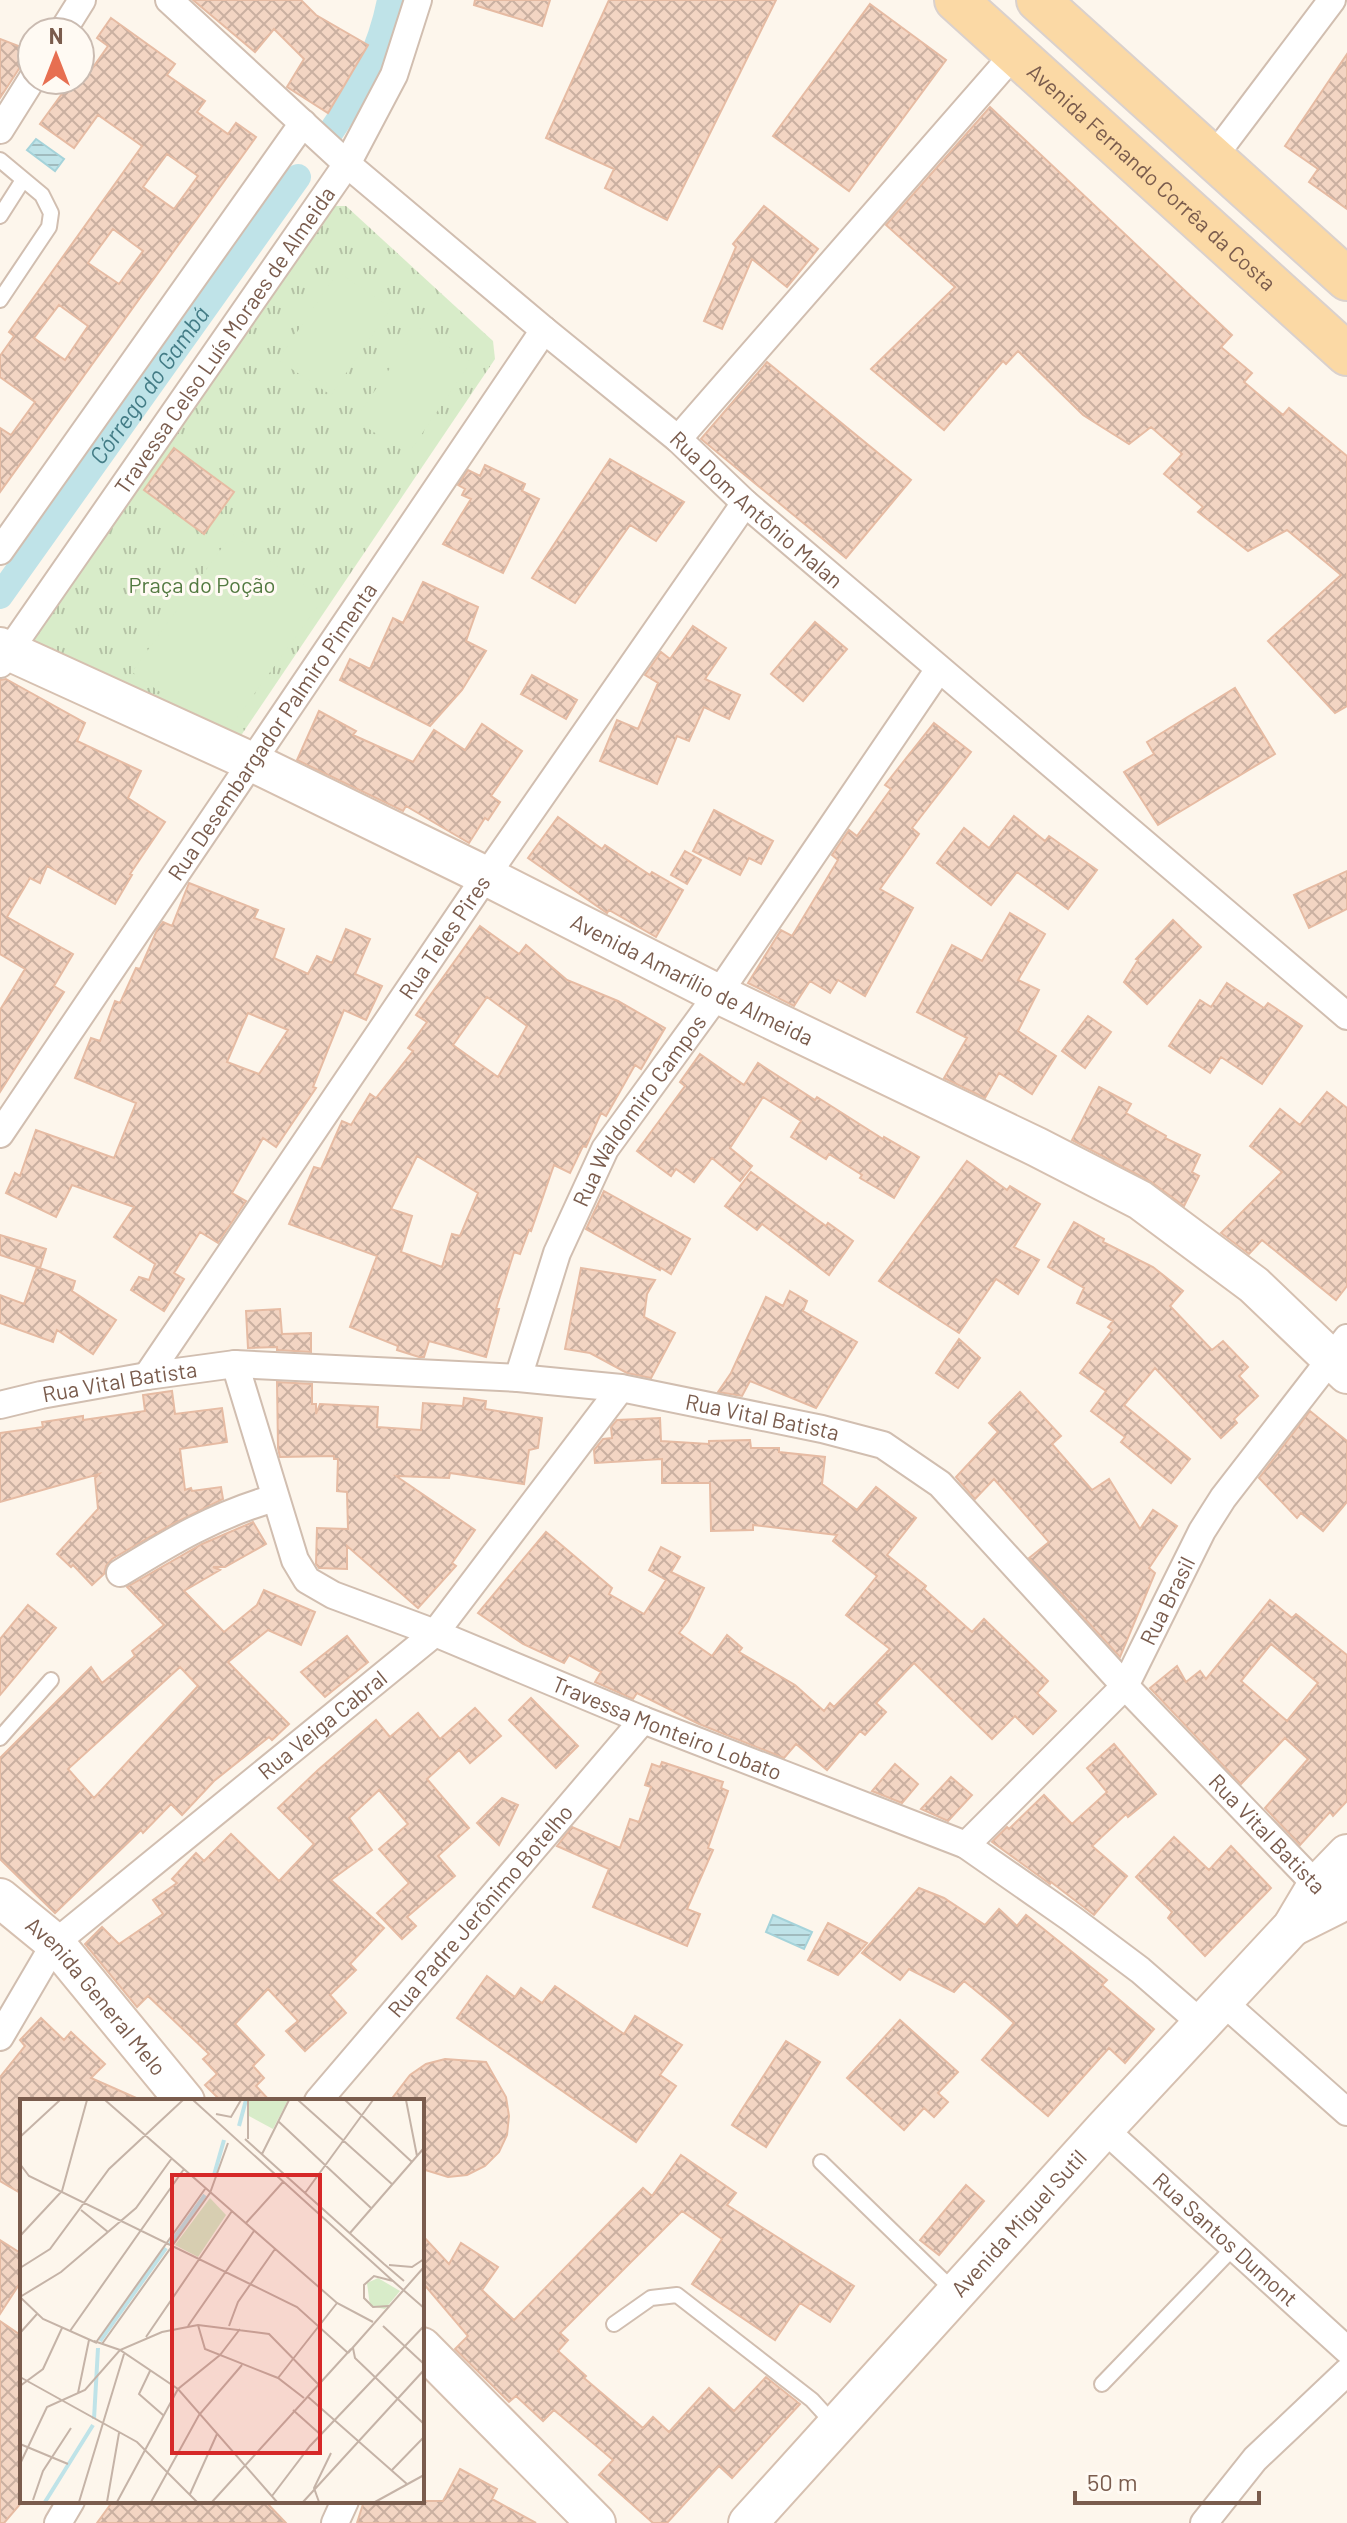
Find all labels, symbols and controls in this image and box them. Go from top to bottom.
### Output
north arrow [16,16,96,96]
text: N [49,22,63,48]
street label: Avenida Fernando Corrêa da Costa [1023,57,1282,295]
street label: Travessa Celso Luís Moraes de Almeida [108,181,340,498]
water label: Córrego do Gambá [82,300,214,469]
street label: Rua Dom Antônio Malan [665,425,849,593]
park label: Praça do Poção [129,571,275,597]
street label: Rua Desembargador Palmiro Pimenta [162,577,381,885]
street label: Rua Teles Pires [392,870,495,1004]
street label: Avenida Amarílio de Almeida [567,907,818,1050]
street label: Rua Waldomiro Campos [566,1009,711,1210]
street label: Rua Vital Batista [40,1355,199,1407]
street label: Rua Vital Batista [683,1388,843,1445]
street label: Rua Brasil [1134,1552,1199,1649]
street label: Rua Veiga Cabral [252,1664,391,1784]
street label: Travessa Monteiro Lobato [549,1670,786,1785]
street label: Rua Vital Batista [1204,1768,1332,1899]
street label: Rua Padre Jerônimo Botelho [382,1799,577,2022]
street label: Avenida General Melo [21,1911,172,2080]
inset map [20,2099,424,2503]
street label: Avenida Miguel Sutil [945,2144,1091,2301]
street label: Rua Santos Dumont [1148,2166,1304,2311]
scale bar [1075,2455,1259,2505]
text: 50 m [1087,2467,1138,2496]

